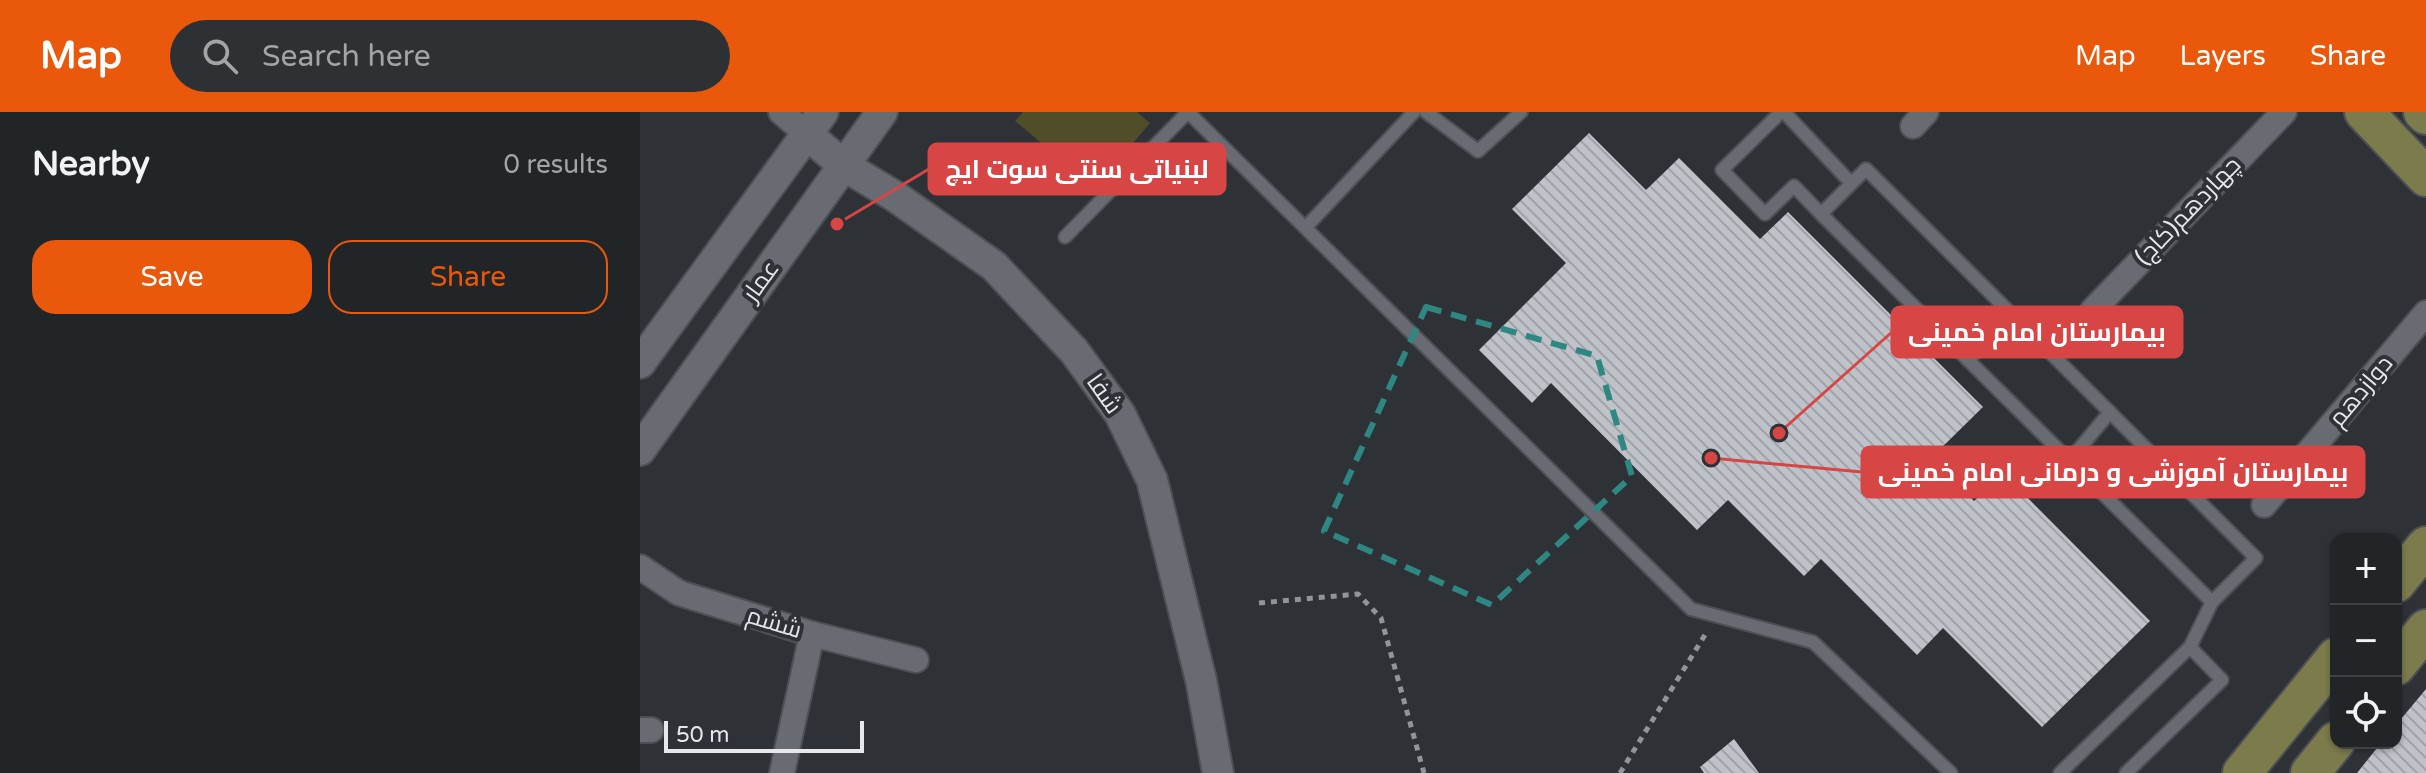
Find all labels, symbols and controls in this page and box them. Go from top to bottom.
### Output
search box [170,20,730,92]
text: Map [40,33,122,79]
icon: search [198,34,242,78]
text: Search here [262,38,431,75]
text: Map [2075,39,2136,73]
text: Layers [2180,39,2266,73]
text: Share [2310,39,2386,73]
text: Nearby [32,144,150,185]
callout: لبنیاتی سنتی سوت ایچ [929,144,1225,194]
text: 0 results [503,149,608,180]
street label: چهاردهم(کاج) [2129,151,2248,272]
text: لبنیاتی سنتی سوت ایچ [945,154,1209,186]
button: Save [32,240,312,314]
button: Share [328,240,608,314]
street label: عمار [735,255,786,309]
callout: بیمارستان امام خمینی [1892,307,2182,357]
text: بیمارستان امام خمینی [1908,317,2166,350]
street label: دوازدهم [2323,350,2400,433]
street label: شفا [1080,368,1128,420]
callout: بیمارستان آموزشی و درمانی امام خمینی [1862,447,2364,497]
text: بیمارستان آموزشی و درمانی امام خمینی [1878,457,2348,490]
map controls [2330,533,2402,749]
button: + [2330,533,2402,605]
street label: ششم [743,601,805,646]
button: − [2330,605,2402,677]
button: locate [2330,677,2402,749]
scale bar [664,717,864,753]
text: 50 m [676,722,730,748]

